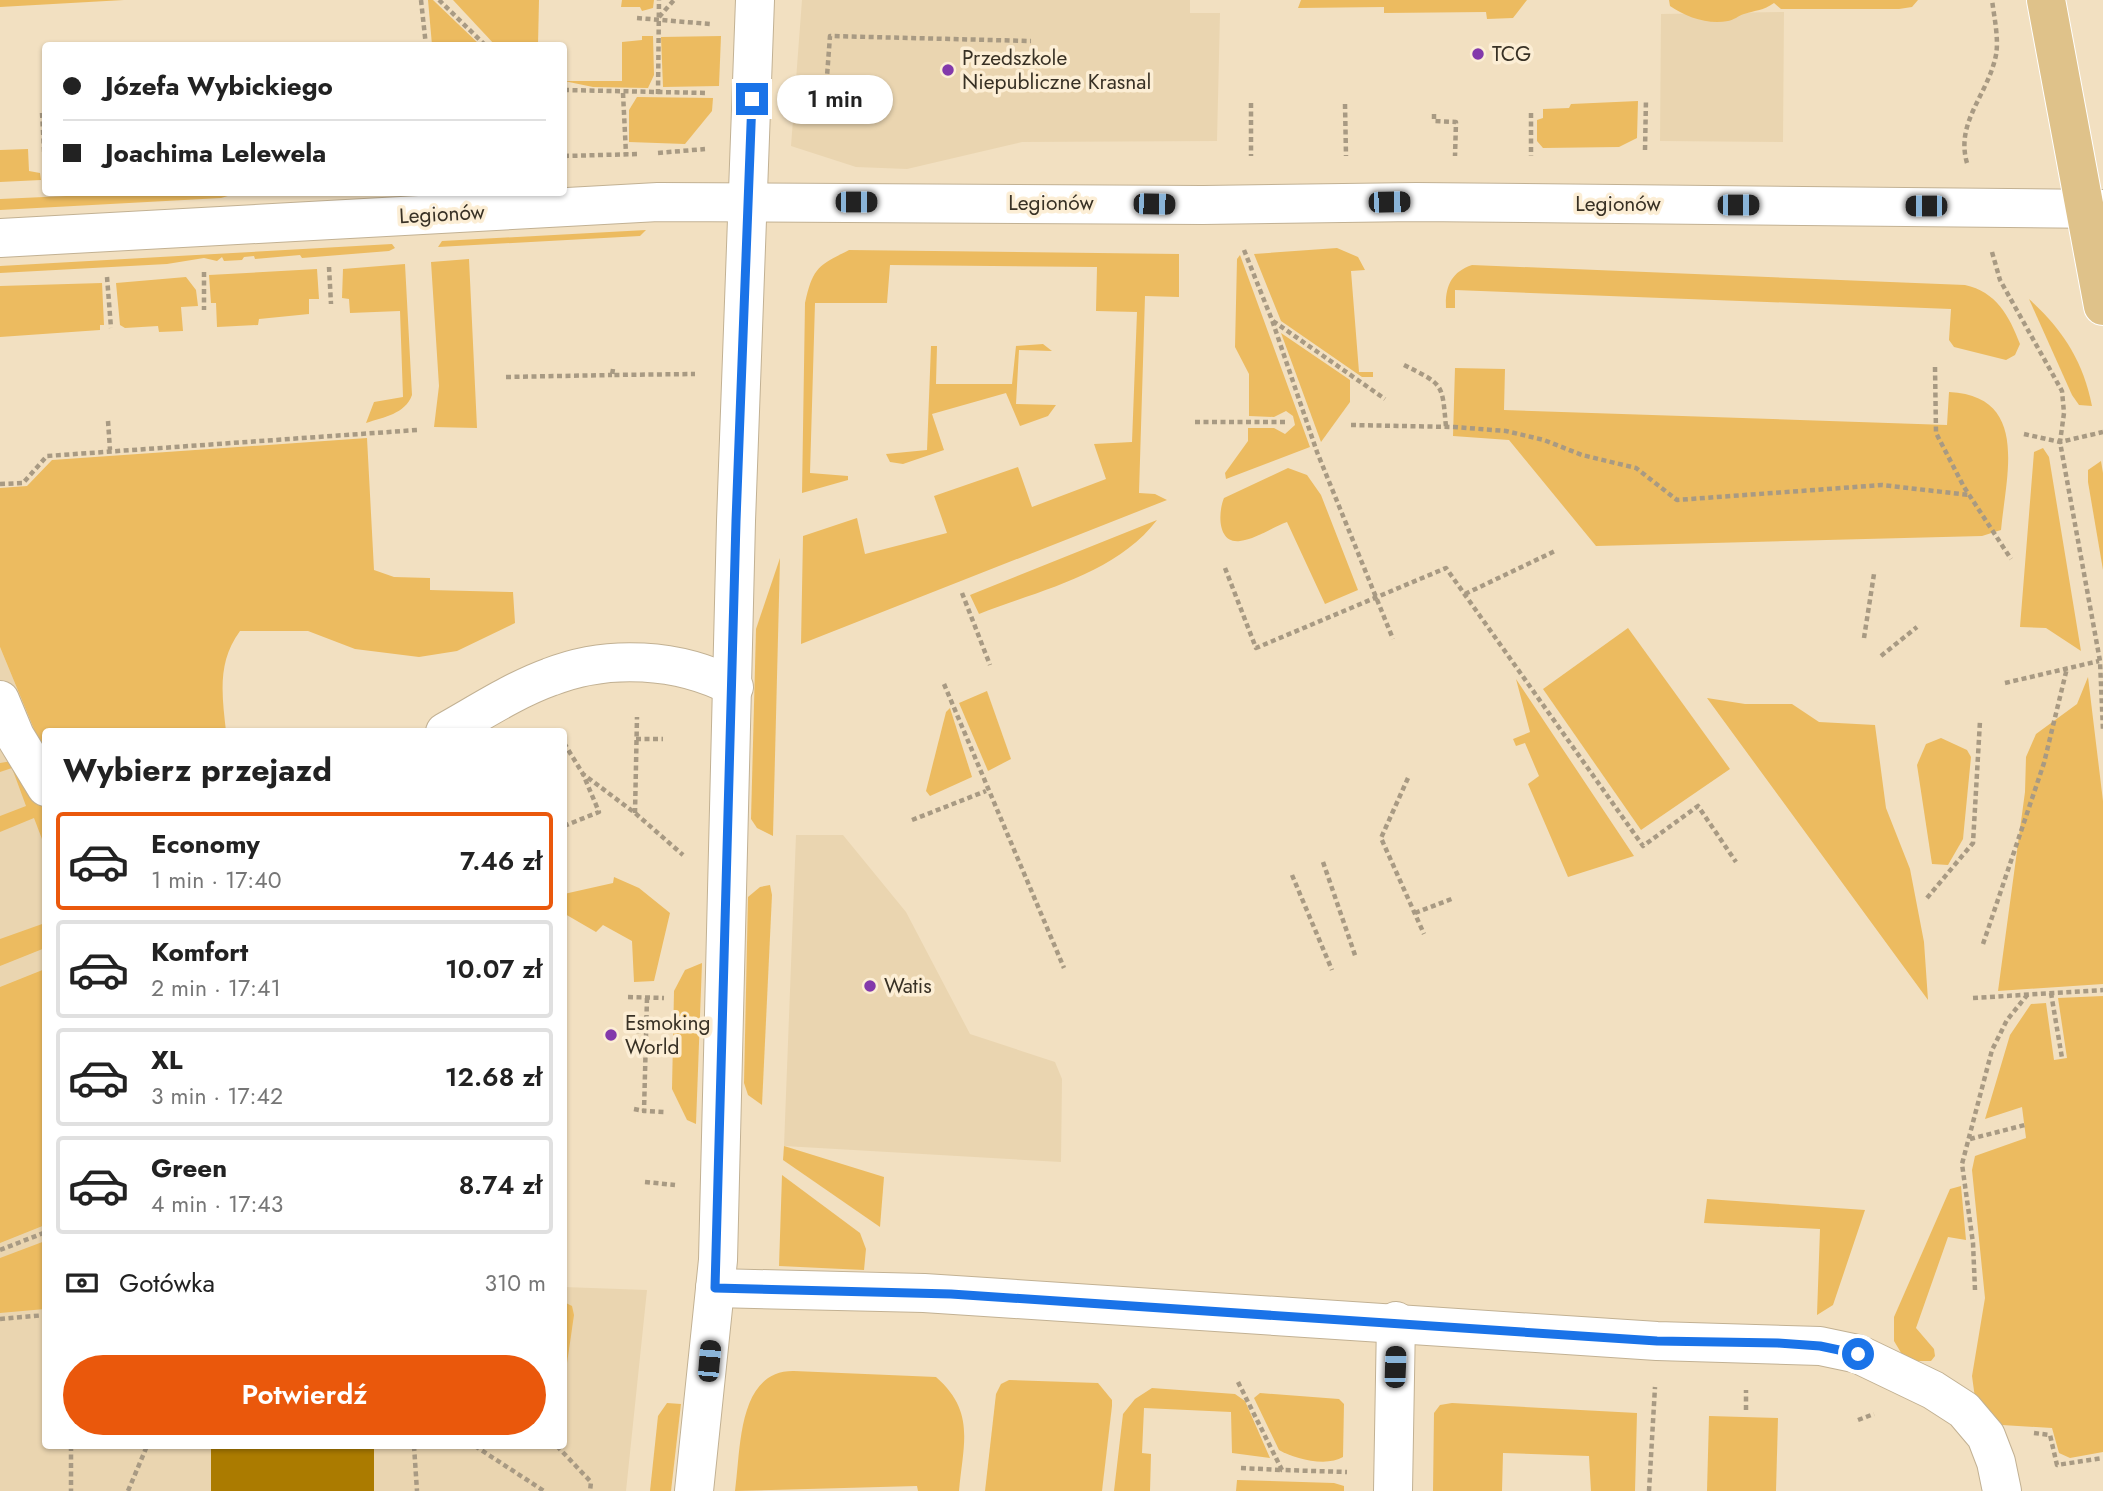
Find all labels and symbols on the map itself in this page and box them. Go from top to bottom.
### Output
place label: TCG [1492,39,1531,69]
place label: Przedszkole Niepubliczne Krasnal [962,43,1151,97]
marker: TCG [1470,46,1486,62]
marker: Przedszkole Niepubliczne Krasnal [940,62,956,78]
callout: 1 min [776,74,892,124]
route end [736,83,768,115]
street label: Legionów [1008,188,1095,218]
street label: Legionów [1575,189,1662,219]
car [1368,191,1411,213]
car [836,192,878,213]
car [1133,193,1176,215]
car [1718,195,1760,216]
car [1906,196,1948,217]
street label: Legionów [398,197,486,231]
place label: Watis [884,971,932,1001]
marker: Watis [862,978,878,994]
place label: Esmoking World [625,1008,711,1062]
marker: Esmoking World [603,1027,619,1043]
route start [1842,1338,1874,1370]
car [697,1339,722,1383]
car [1384,1346,1407,1388]

